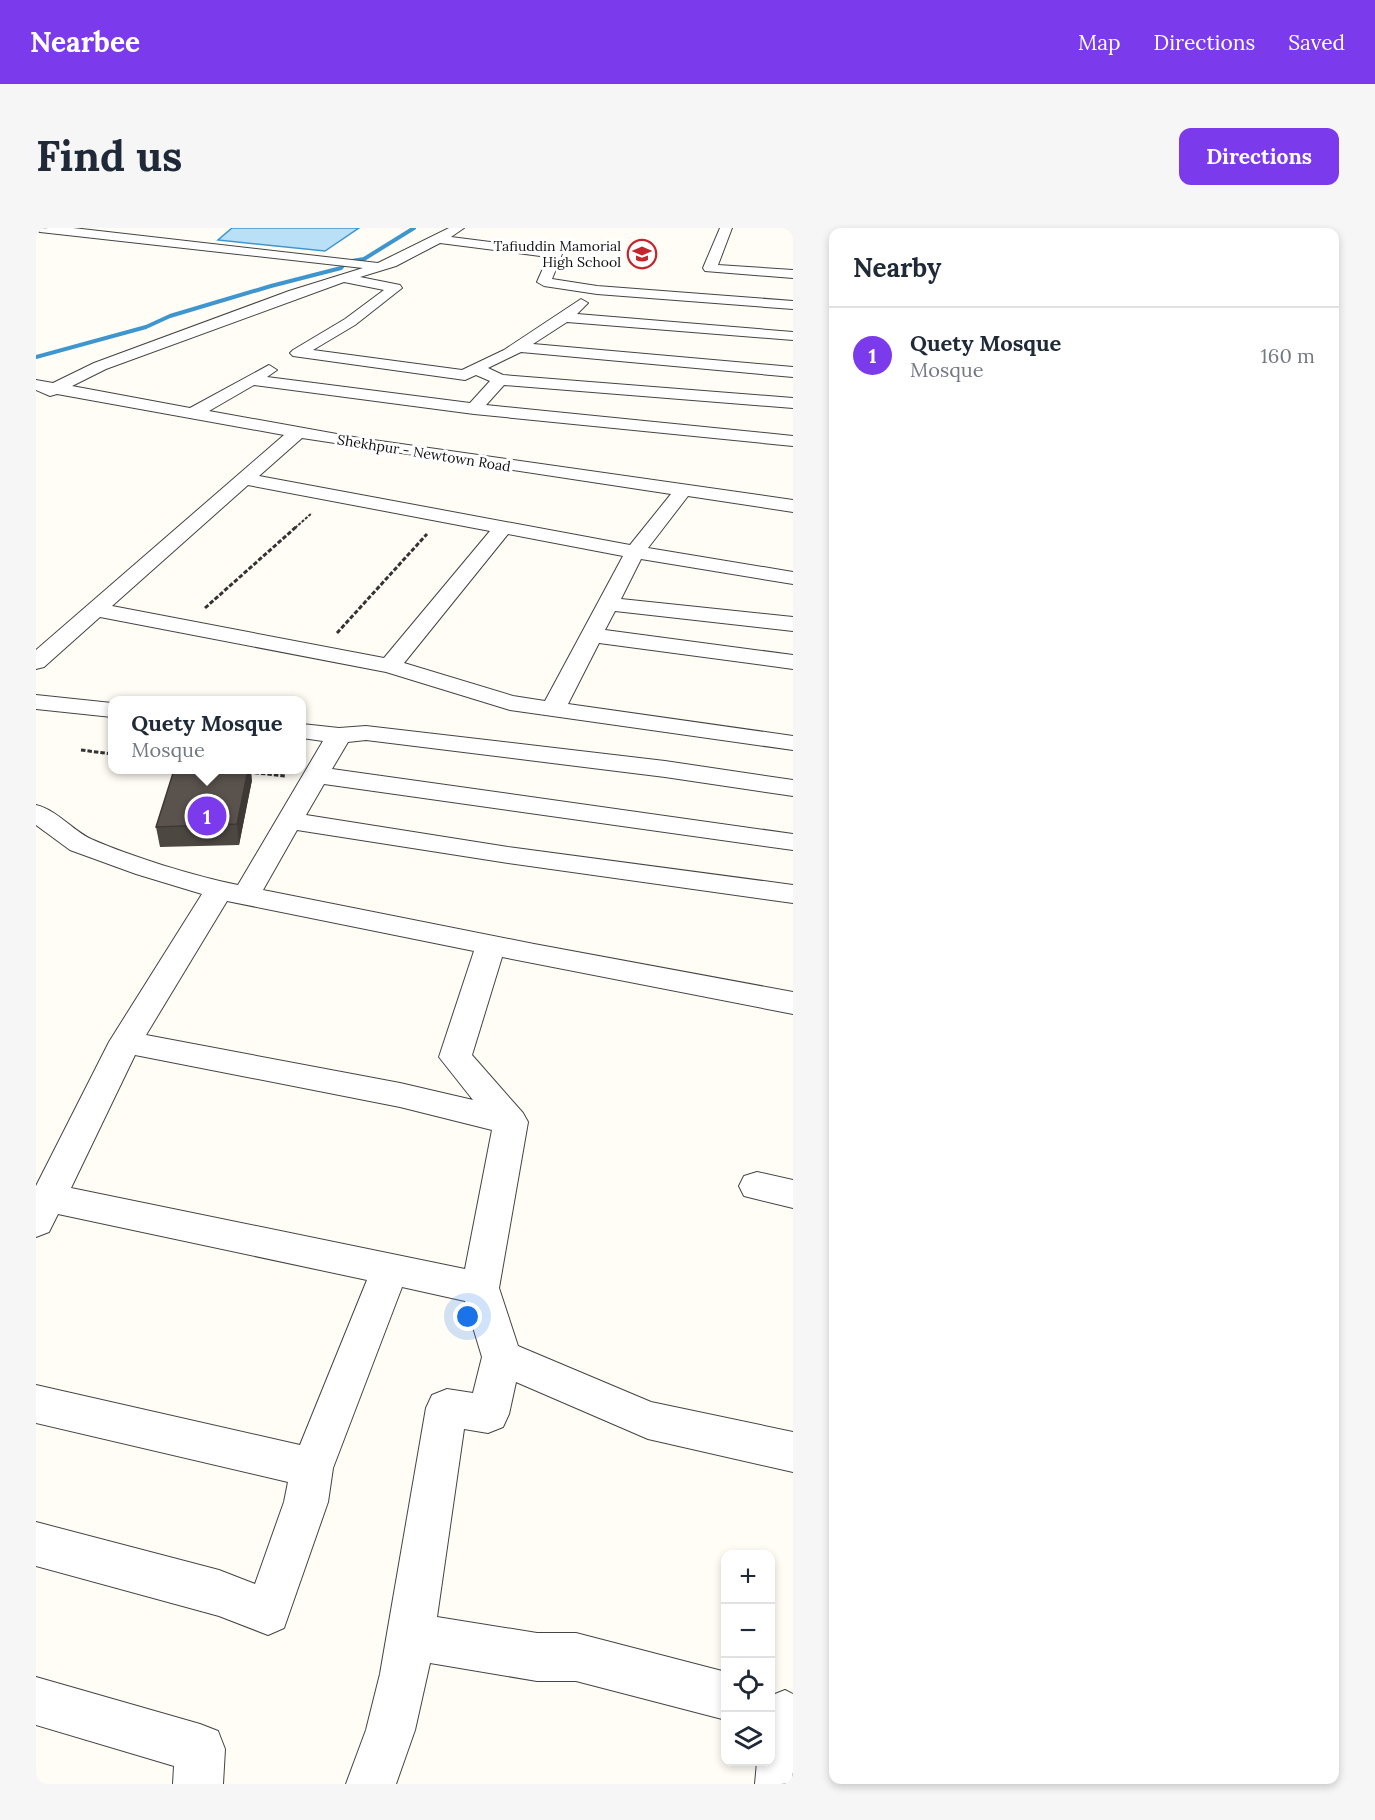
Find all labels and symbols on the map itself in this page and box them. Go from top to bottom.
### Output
place label: Tafiuddin Mamorial High School [493,237,621,271]
school or university icon: Tafiuddin Mamorial High School [626,238,658,270]
street label: Shekhpur - Newtown Road [336,430,512,476]
pin: 1 [188,794,226,838]
your location [453,1302,482,1331]

